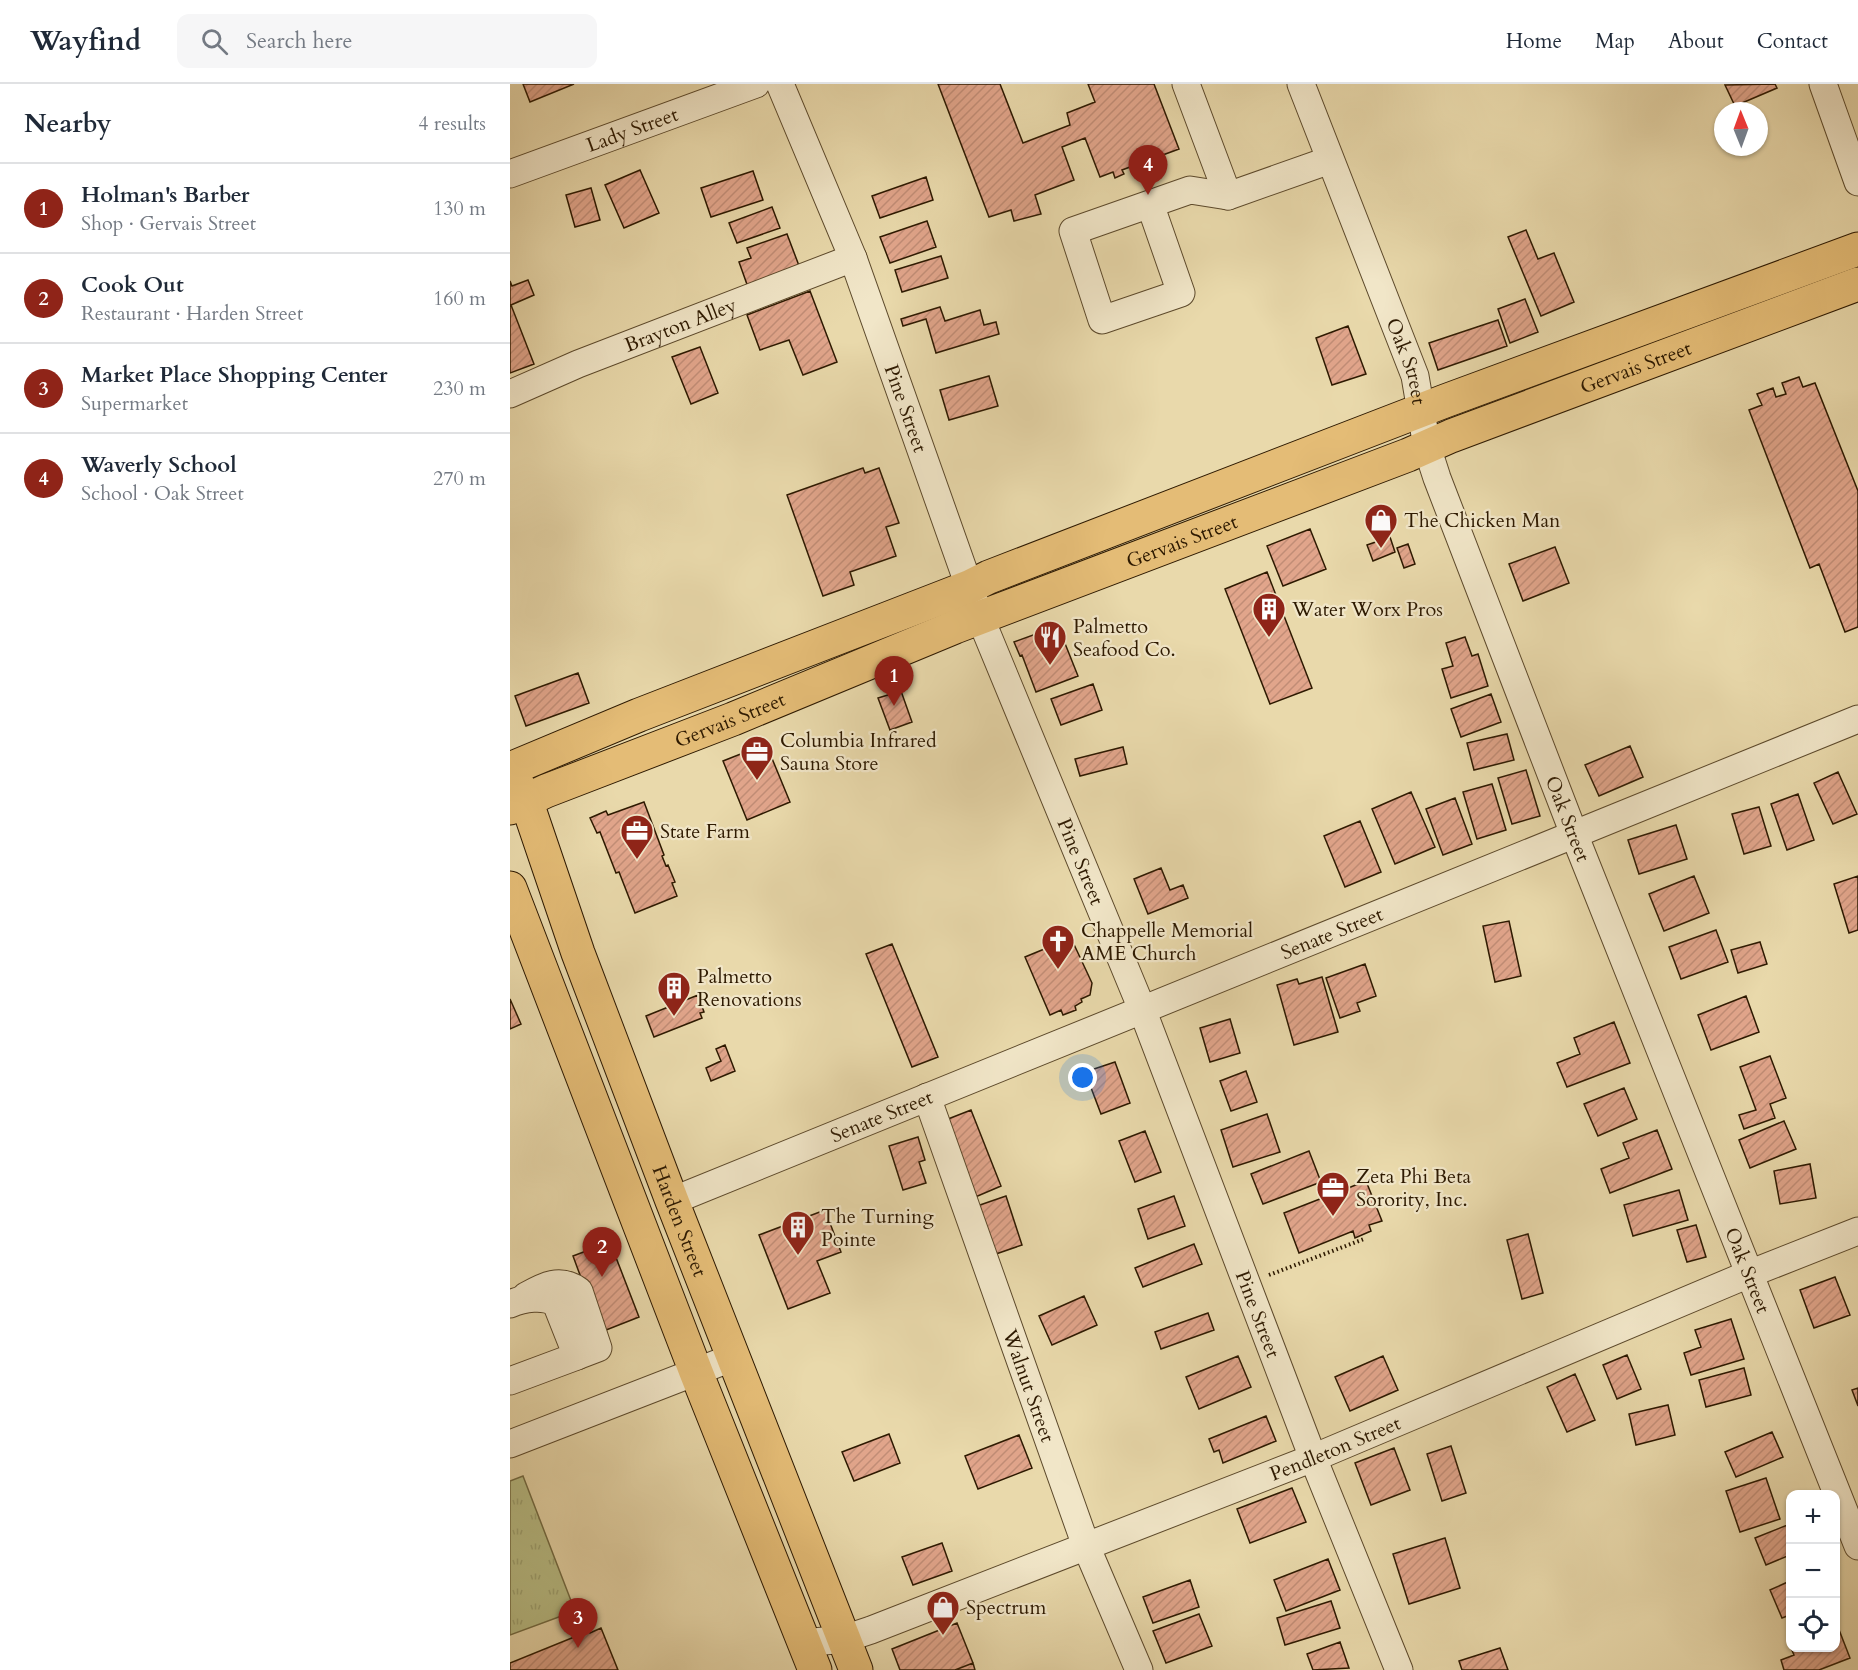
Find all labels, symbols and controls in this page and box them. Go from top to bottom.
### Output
search box [177,14,597,68]
text: Wayfind [30,22,141,60]
icon: search [198,25,231,58]
text: Search here [246,26,353,56]
text: Home [1506,27,1562,56]
text: Map [1595,27,1635,56]
text: About [1668,27,1724,56]
text: Contact [1757,27,1828,56]
street label: Lady Street [583,100,682,158]
north arrow [1714,102,1768,156]
text: Nearby [24,106,112,141]
text: 4 results [418,110,486,137]
pin: 4 [1128,146,1168,195]
text: Holman's Barber [81,180,250,210]
text: 1 [38,195,49,222]
text: 130 m [433,195,486,222]
text: Shop · Gervais Street [81,210,256,237]
text: Cook Out [81,270,184,300]
text: 2 [38,285,49,312]
text: 160 m [433,285,486,312]
street label: Brayton Alley [620,291,741,358]
text: Restaurant · Harden Street [81,300,303,327]
street label: Oak Street [1380,314,1433,407]
street label: Gervais Street [1576,334,1696,400]
text: Market Place Shopping Center [81,360,388,390]
street label: Pine Street [878,361,934,456]
text: 3 [38,375,49,402]
text: 230 m [433,375,486,402]
text: Supermarket [81,390,188,417]
text: Waverly School [81,450,237,480]
text: 4 [38,465,49,492]
text: 270 m [433,465,486,492]
text: School · Oak Street [81,480,244,507]
shop icon: The Chicken Man [1363,502,1399,549]
street label: Gervais Street [1122,507,1242,574]
place label: The Chicken Man [1404,507,1561,534]
building icon: Water Worx Pros [1251,591,1287,638]
place label: Water Worx Pros [1291,596,1443,623]
place label: Palmetto Seafood Co. [1073,613,1176,663]
restaurant icon: Palmetto Seafood Co. [1032,619,1068,666]
pin: 1 [874,656,914,706]
street label: Gervais Street [671,685,790,754]
place label: Columbia Infrared Sauna Store [780,727,937,777]
office icon: Columbia Infrared Sauna Store [739,734,775,781]
street label: Oak Street [1539,772,1597,866]
office icon: State Farm [619,813,655,860]
street label: Pine Street [1051,814,1111,909]
place label: State Farm [660,818,750,845]
street label: Senate Street [1276,900,1387,966]
place label: Chappelle Memorial AME Church [1081,917,1253,967]
church icon: Chappelle Memorial AME Church [1040,923,1076,970]
place label: Palmetto Renovations [697,963,802,1013]
building icon: Palmetto Renovations [656,970,692,1017]
your location [1068,1063,1097,1092]
street label: Senate Street [826,1083,937,1149]
street label: Harden Street [646,1161,714,1281]
place label: Zeta Phi Beta Sorority, Inc. [1356,1163,1471,1213]
office icon: Zeta Phi Beta Sorority, Inc. [1315,1170,1351,1217]
place label: The Turning Pointe [821,1203,934,1253]
building icon: The Turning Pointe [780,1209,816,1256]
street label: Oak Street [1719,1223,1777,1318]
pin: 2 [582,1228,622,1277]
street label: Pine Street [1229,1266,1287,1362]
street label: Walnut Street [996,1324,1062,1446]
street label: Pendleton Street [1266,1409,1405,1487]
map controls [1786,1490,1840,1652]
button: + [1786,1490,1840,1544]
button: − [1786,1544,1840,1598]
shop icon: Spectrum [925,1589,961,1636]
place label: Spectrum [966,1594,1046,1621]
pin: 3 [558,1598,598,1648]
button: locate [1786,1598,1840,1652]

